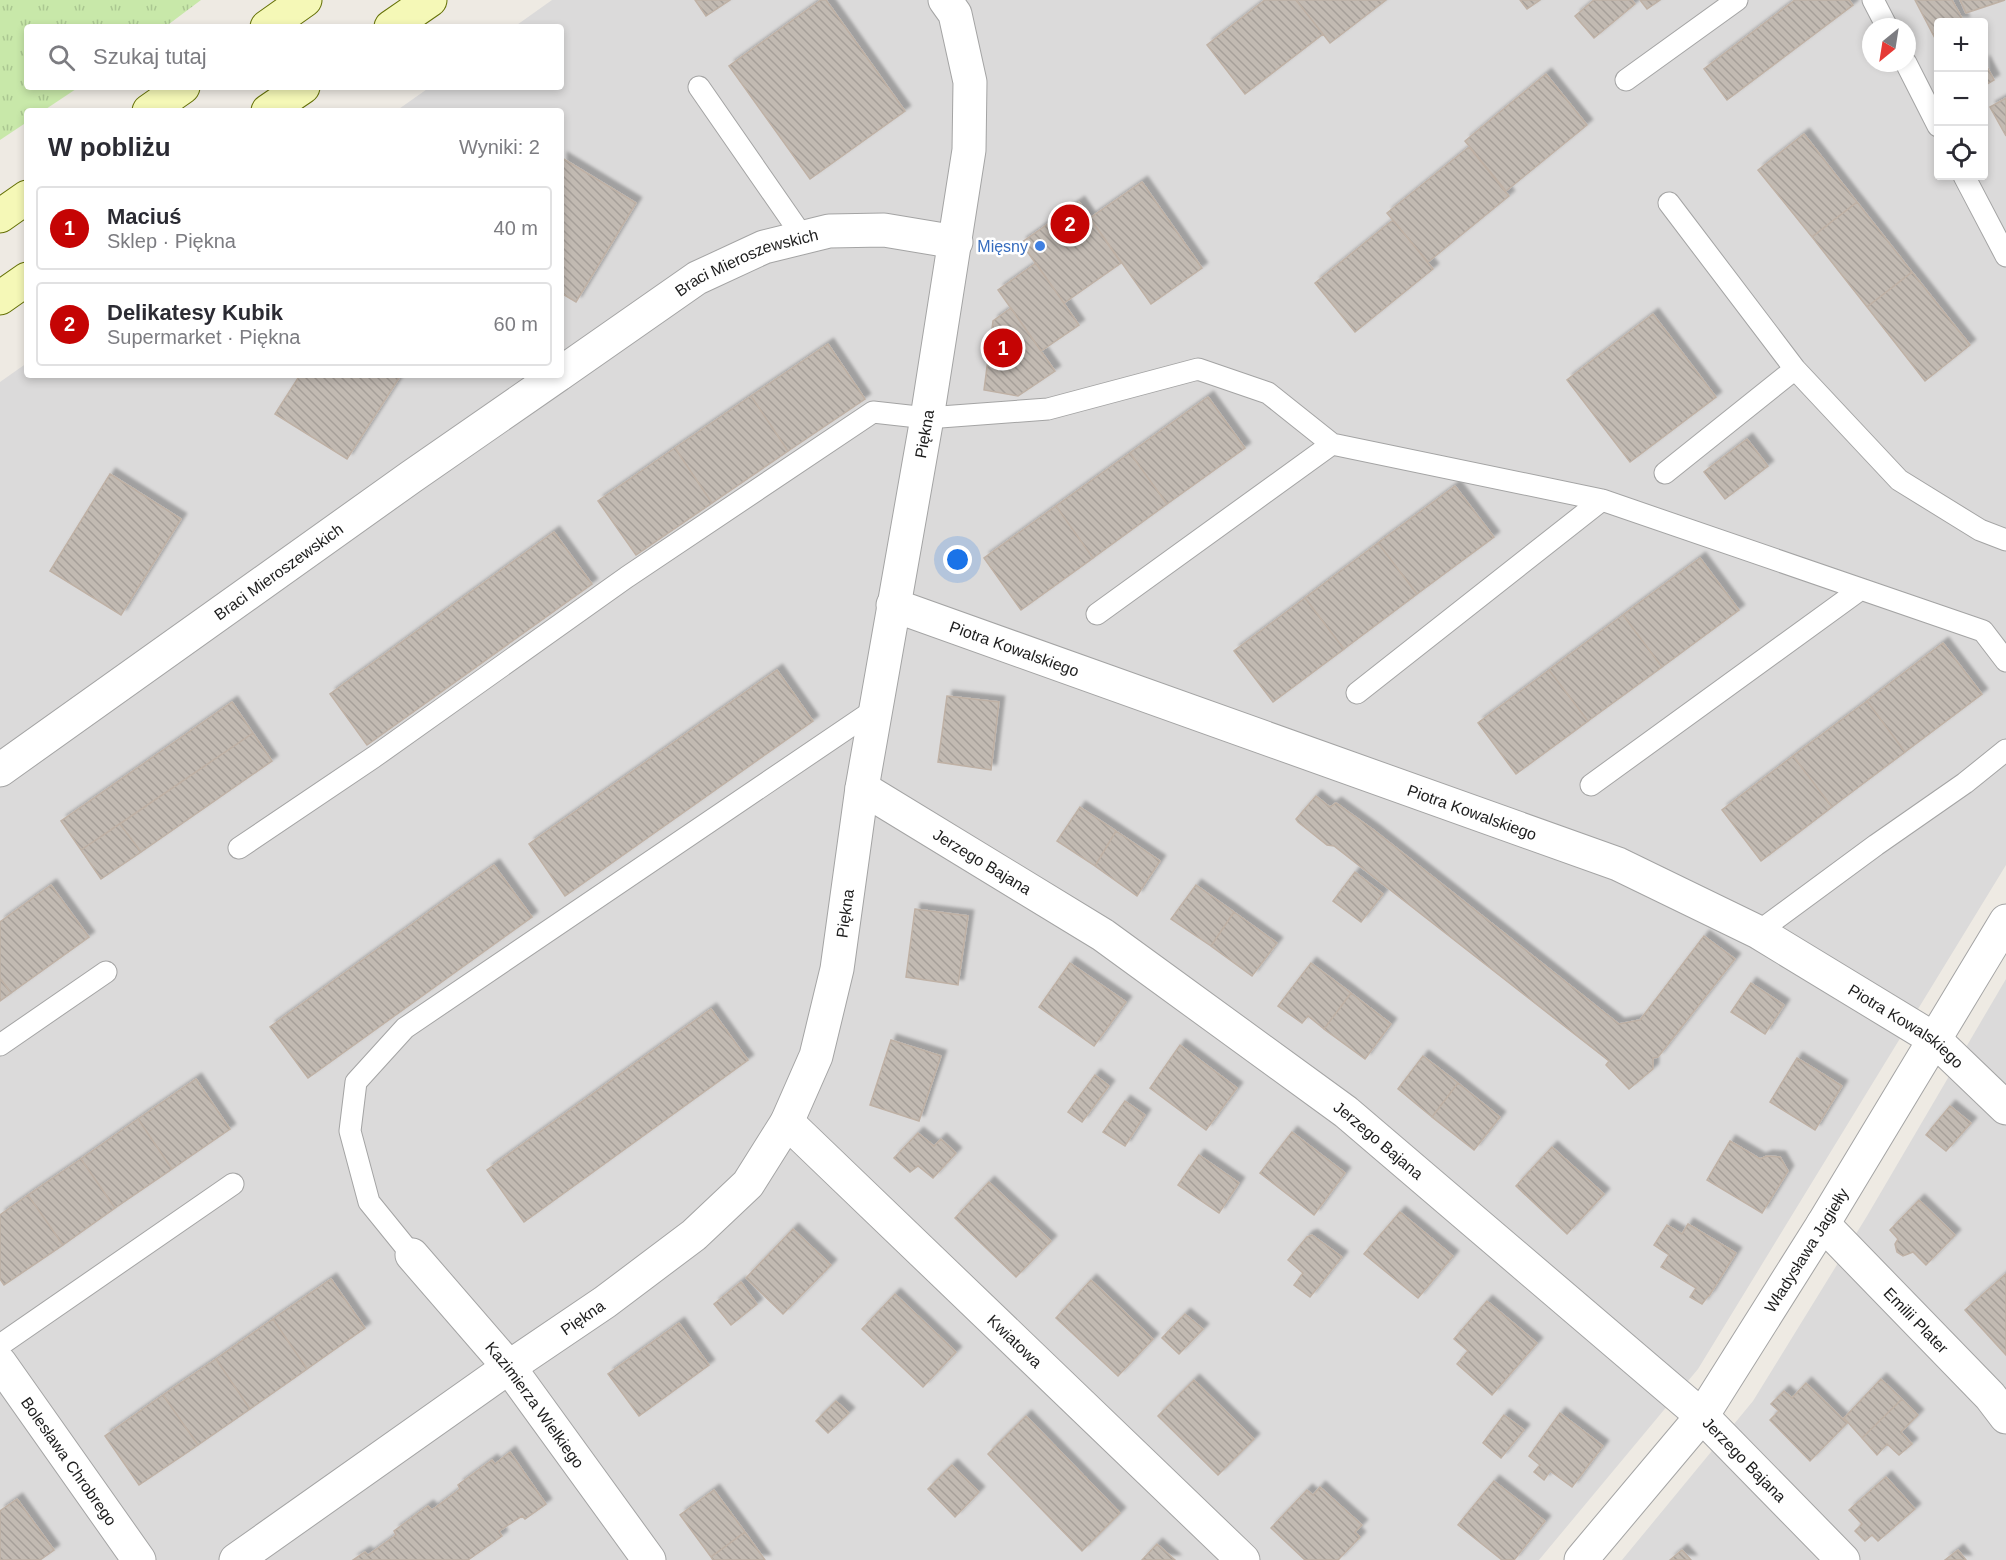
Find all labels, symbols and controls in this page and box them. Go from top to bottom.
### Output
north arrow [1862,18,1916,72]
map controls [1934,18,1988,180]
button: + [1934,18,1988,72]
search box [24,24,564,90]
icon: search [45,41,78,74]
text: Szukaj tutaj [93,44,207,69]
button: − [1934,72,1988,126]
button: locate [1934,126,1988,180]
text: W pobliżu [48,132,171,162]
text: Wyniki: 2 [459,136,540,158]
pin: 2 [1050,202,1090,246]
text: Maciuś [107,204,182,229]
text: 1 [64,217,75,239]
text: 40 m [494,217,538,239]
street label: Braci Mieroszewskich [672,226,820,300]
text: Sklep · Piękna [107,230,236,252]
place label: Mięsny [977,238,1028,255]
marker: Mięsny [1033,239,1047,253]
text: Delikatesy Kubik [107,300,283,325]
text: 2 [64,313,75,335]
text: 60 m [494,313,538,335]
text: Supermarket · Piękna [107,326,300,348]
pin: 1 [984,326,1022,370]
street label: Piękna [912,408,937,460]
street label: Braci Mieroszewskich [211,520,346,623]
your location [943,545,972,574]
street label: Piotra Kowalskiego [947,618,1081,680]
street label: Piotra Kowalskiego [1405,781,1539,843]
street label: Jerzego Bajana [930,826,1034,898]
street label: Piękna [833,888,857,939]
street label: Piotra Kowalskiego [1845,981,1967,1072]
street label: Jerzego Bajana [1331,1098,1426,1183]
street label: Władysława Jagiełły [1761,1185,1852,1316]
street label: Emilii Plater [1880,1284,1952,1357]
street label: Piękna [558,1297,608,1338]
street label: Kwiatowa [984,1311,1045,1371]
street label: Kazimierza Wielkiego [482,1339,587,1471]
street label: Bolesława Chrobrego [18,1394,120,1529]
street label: Jerzego Bajana [1699,1414,1789,1506]

